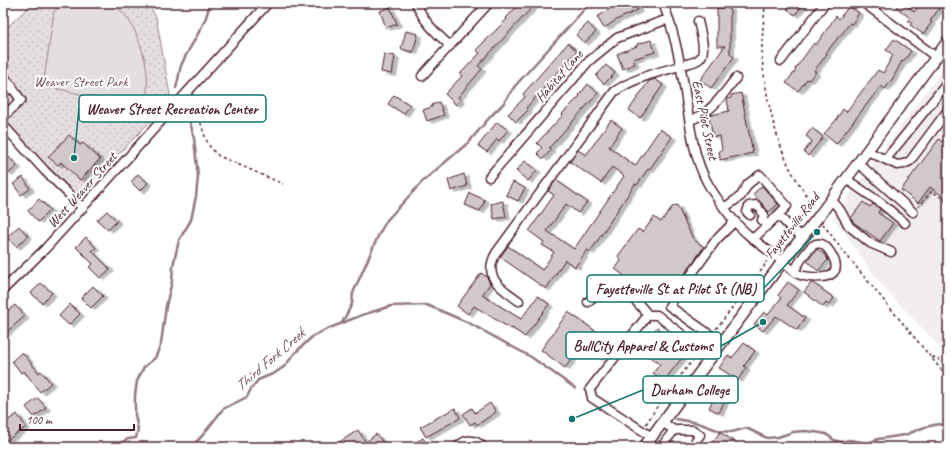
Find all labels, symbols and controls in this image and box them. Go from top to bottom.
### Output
street label: Habitat Lane [532,45,587,106]
park label: Weaver Street Park [34,73,130,90]
street label: East Pilot Street [688,79,722,163]
callout: Weaver Street Recreation Center [79,95,266,122]
text: Weaver Street Recreation Center [86,100,259,119]
street label: West Weaver Street [44,148,121,231]
street label: Fayetteville Road [761,188,825,262]
callout: Fayetteville St at Pilot St (NB) [587,275,764,302]
text: Fayetteville St at Pilot St (NB) [596,280,757,299]
water label: Third Fork Creek [231,323,311,395]
callout: BullCity Apparel & Customs [566,332,721,359]
text: BullCity Apparel & Customs [573,337,714,356]
callout: Durham College [643,376,738,403]
text: Durham College [651,381,730,400]
scale bar [20,406,134,432]
text: 100 m [26,412,53,428]

